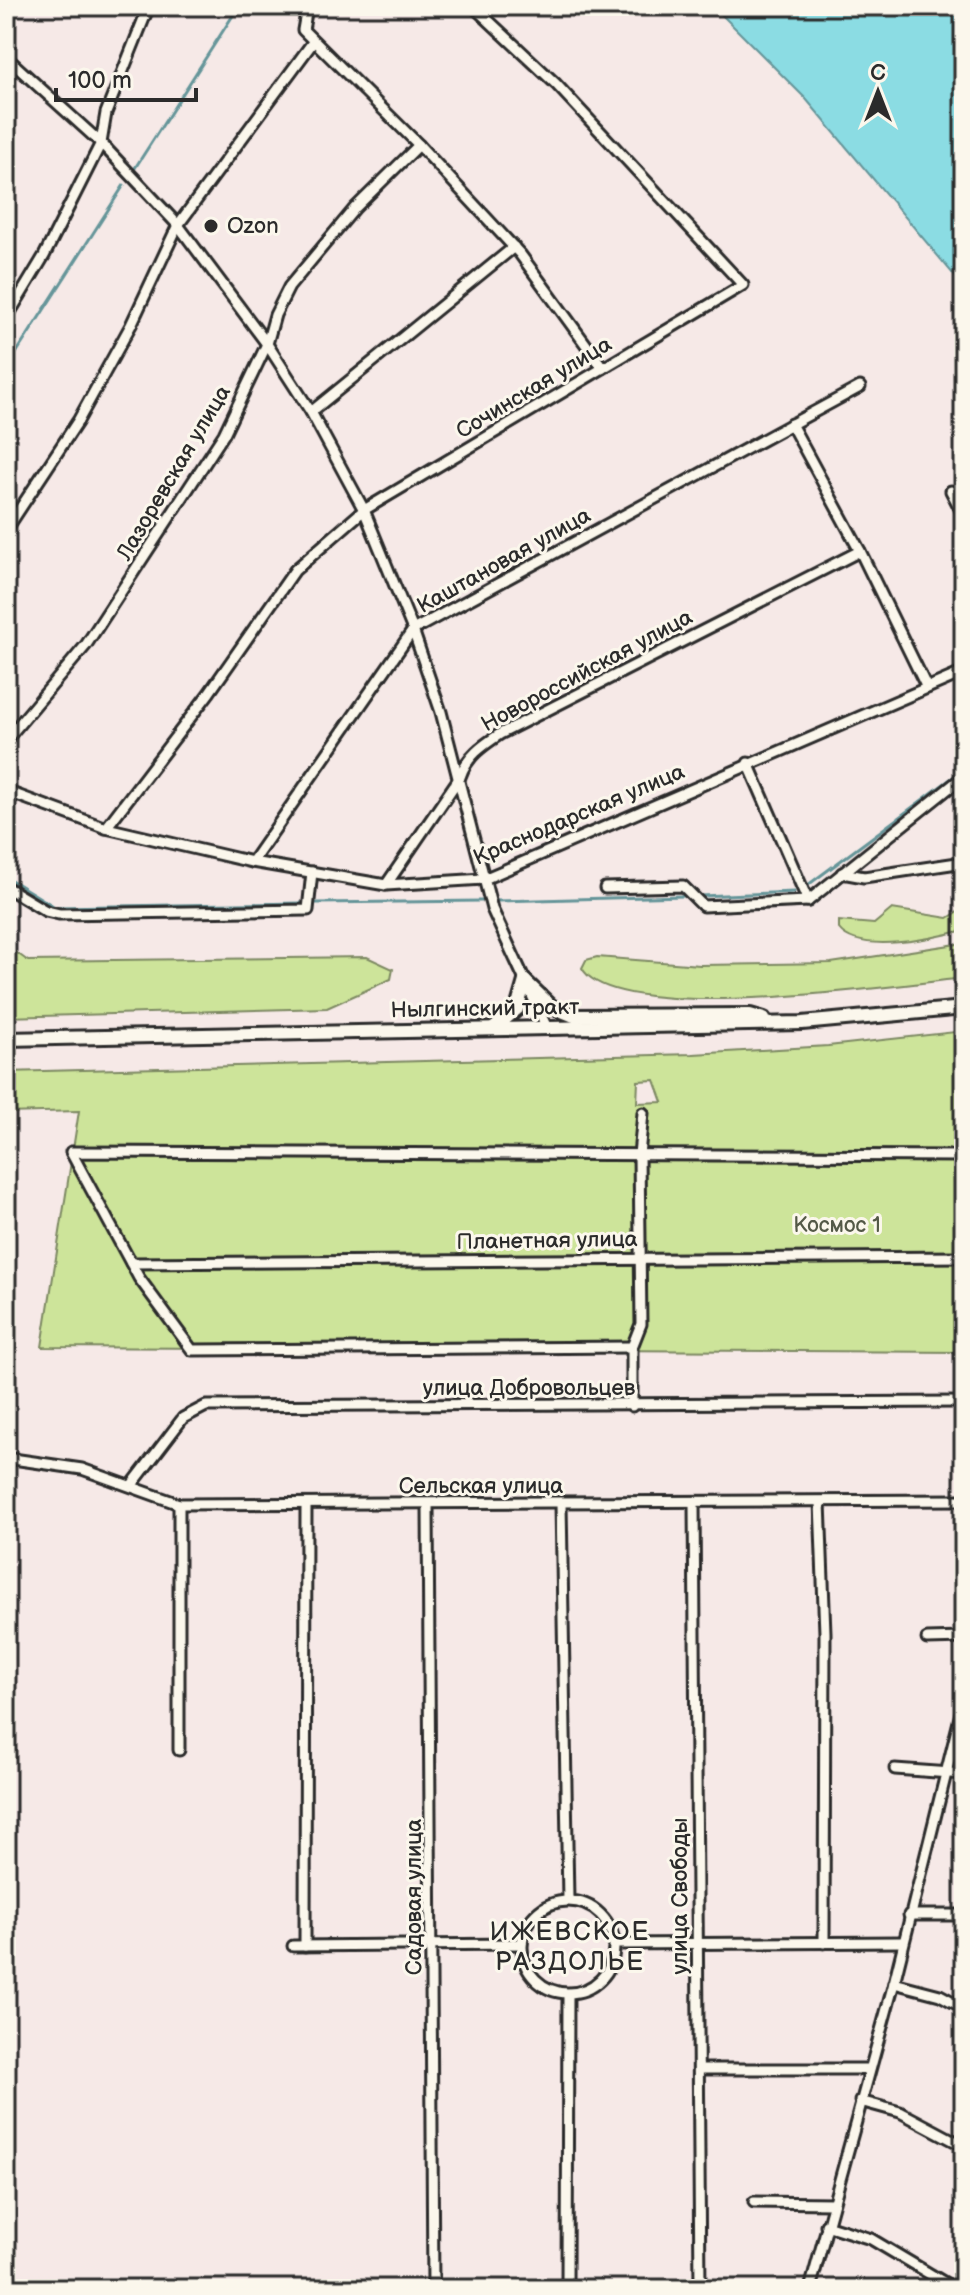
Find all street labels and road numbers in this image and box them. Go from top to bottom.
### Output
street label: Сочинская улица [451,331,617,445]
street label: Лазоревская улица [111,381,237,566]
street label: Каштановая улица [412,502,596,620]
street label: Новороссийская улица [477,604,697,738]
street label: Краснодарская улица [469,758,689,872]
street label: Нылгинский тракт [390,994,580,1024]
street label: Планетная улица [456,1226,638,1256]
street label: улица Добровольцев [423,1375,636,1402]
street label: Сельская улица [399,1473,563,1500]
street label: улица Свободы [667,1818,694,1974]
street label: Садовая улица [401,1819,428,1975]

